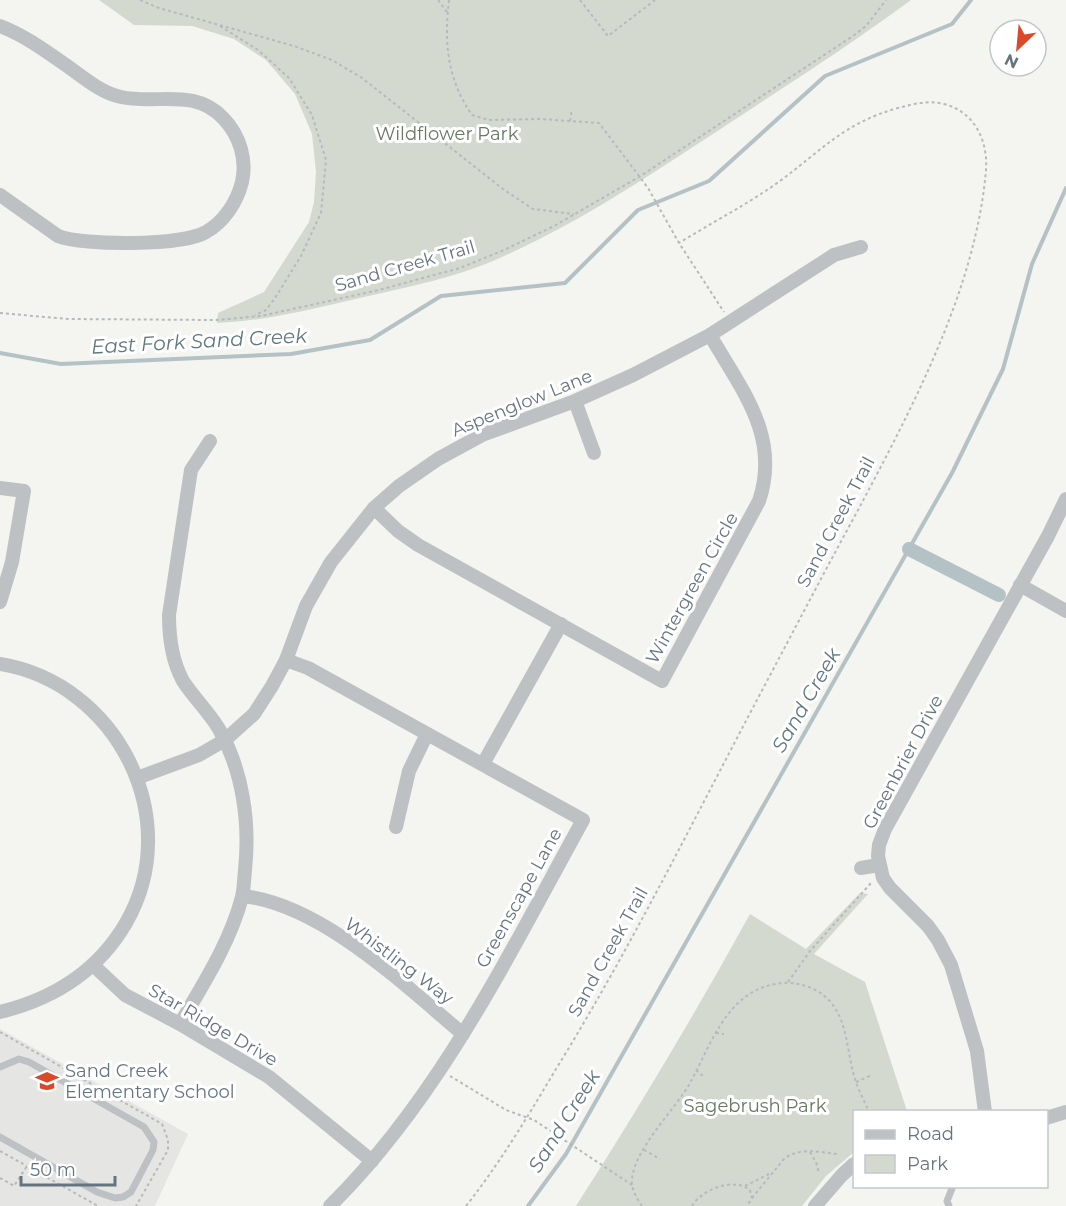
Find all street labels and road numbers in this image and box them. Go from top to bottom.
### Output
street label: Sand Creek Trail [332,235,478,297]
street label: Aspenglow Lane [448,365,596,441]
street label: Sand Creek Trail [792,453,880,591]
street label: Wintergreen Circle [641,508,743,668]
street label: Greenbrier Drive [858,691,948,833]
street label: Greenscape Lane [471,824,567,972]
street label: Sand Creek Trail [563,883,653,1021]
street label: Whistling Way [340,913,458,1009]
street label: Star Ridge Drive [144,979,282,1071]

